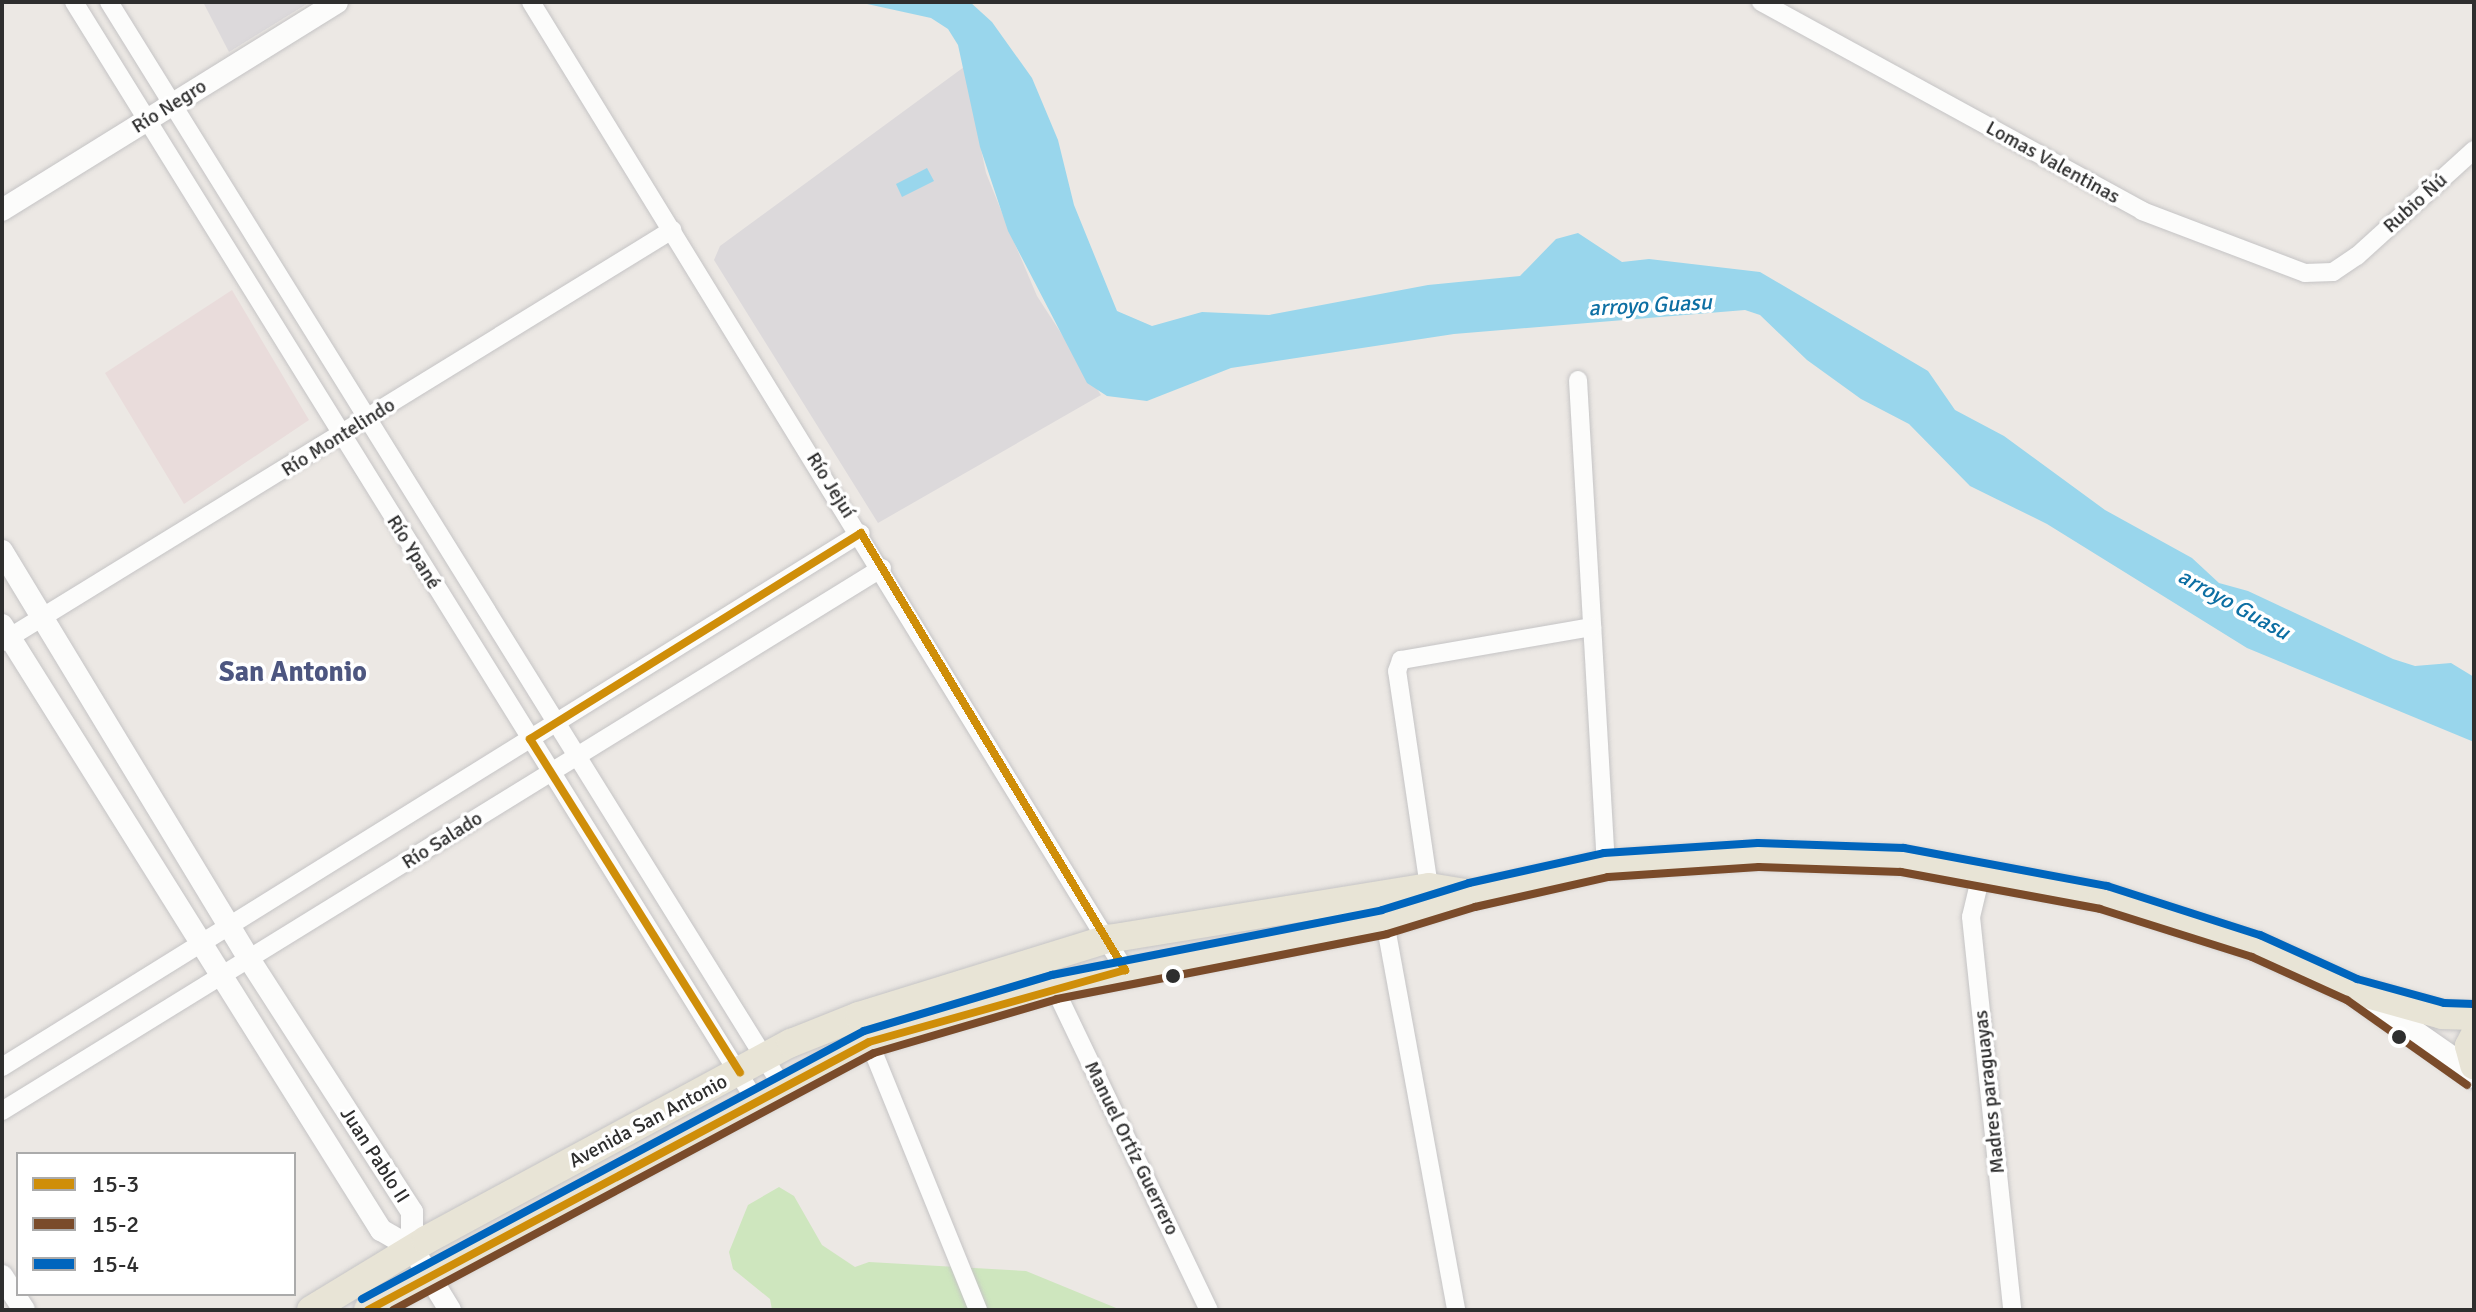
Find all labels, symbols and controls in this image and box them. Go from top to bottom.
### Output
street label: Río Negro [127,74,211,138]
street label: Lomas Valentinas [1982,115,2124,209]
street label: Rubio Ñú [2378,168,2452,238]
water label: arroyo Guasu [1588,289,1712,321]
street label: Río Montelindo [277,392,399,482]
street label: Río Jejuí [801,448,861,522]
street label: Río Ypané [382,510,446,594]
water label: arroyo Guasu [2174,563,2294,645]
district label: San Antonio [219,655,367,689]
street label: Río Salado [397,806,487,874]
unlabelled marker [1165,968,1181,984]
street label: Madres paraguayas [1968,1009,2010,1175]
unlabelled marker [2391,1029,2407,1045]
street label: Manuel Ortíz Guerrero [1079,1057,1185,1239]
street label: Avenida San Antonio [565,1069,731,1173]
street label: Juan Pablo II [335,1103,415,1207]
legend [16,1152,296,1296]
text: 15-3 [92,1169,139,1199]
text: 15-2 [92,1209,139,1239]
text: 15-4 [92,1249,139,1279]

